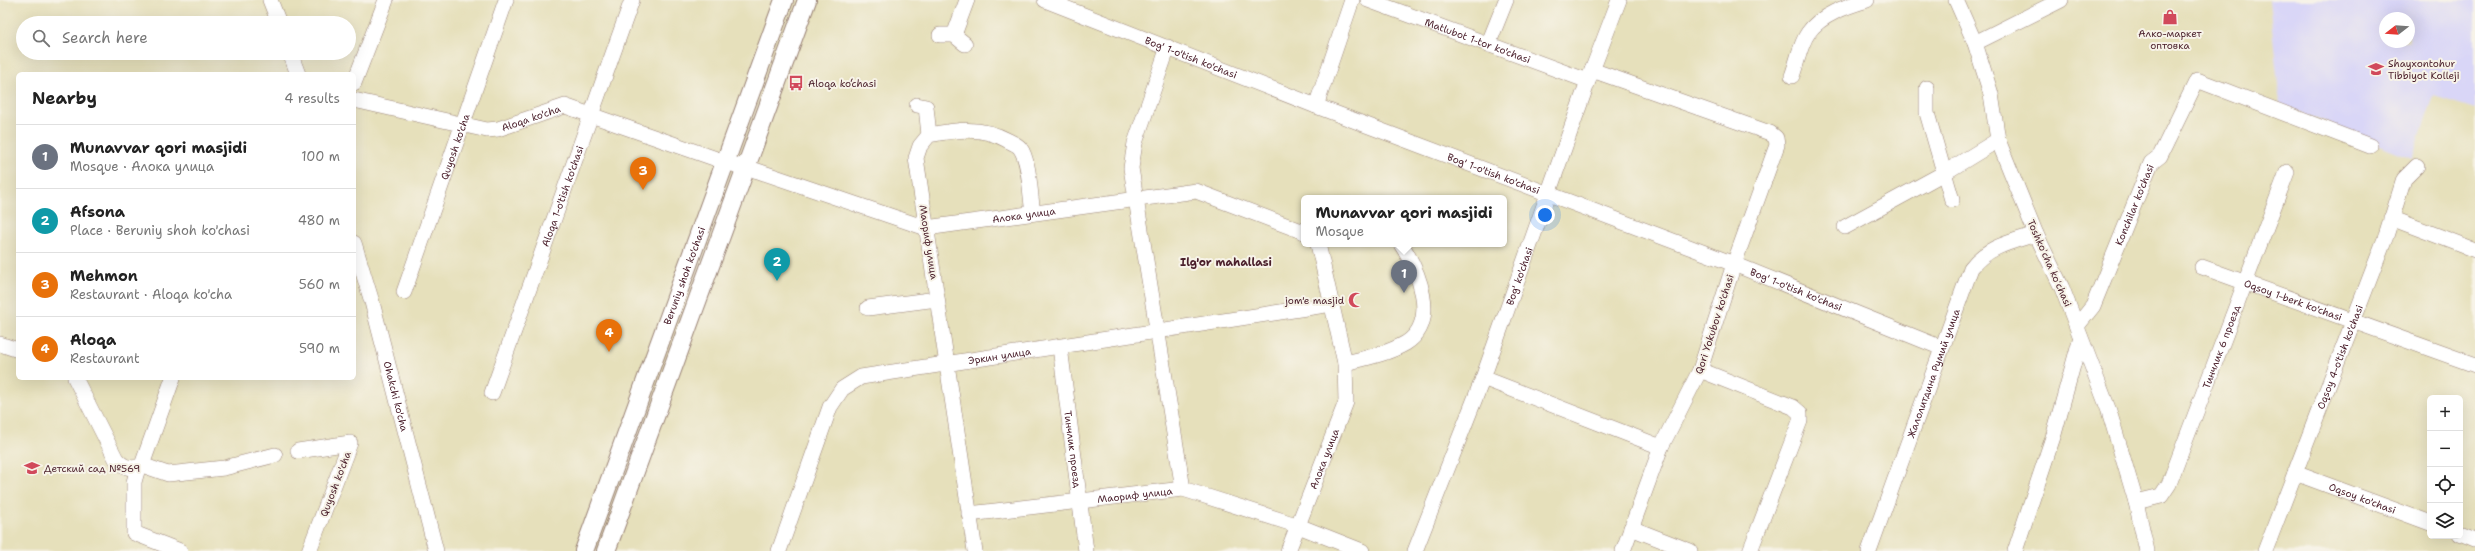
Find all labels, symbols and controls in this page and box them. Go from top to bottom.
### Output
shop icon: Алко-маркет оптовка [2161,8,2179,26]
north arrow [2379,12,2415,48]
street label: Matlubot 1-tor ko'chasi [1423,15,1532,66]
search box [16,16,356,60]
icon: search [30,27,52,49]
place label: Алко-маркет оптовка [2138,27,2203,52]
text: Search here [62,28,148,48]
street label: Bog' 1-o'tish ko'chasi [1143,34,1239,82]
place label: Shayxontohur Tibbiyot Kolleji [2388,57,2460,82]
school or university icon: Shayxontohur Tibbiyot Kolleji [2367,60,2385,78]
bus stop icon: Aloqa ko‘chasi [787,74,805,92]
place label: Aloqa ko‘chasi [808,77,876,90]
text: Nearby [32,87,97,109]
text: 4 results [284,90,340,107]
street label: Aloqa ko'cha [500,102,563,134]
street label: Quyosh ko'cha [438,111,473,181]
text: Munavvar qori masjidi [70,138,247,158]
street label: Aloqa 1-o'tish ko'chasi [539,144,587,249]
text: 1 [42,148,48,165]
text: 100 m [301,148,340,165]
street label: Bog' 1-o'tish ko'chasi [1445,150,1542,197]
pin: 3 [630,157,656,190]
text: Mosque · Алока улица [70,158,214,175]
street label: Konchilar ko'chasi [2112,162,2157,247]
popup [1301,195,1507,247]
text: Afsona [70,202,125,222]
text: Munavvar qori masjidi [1315,203,1493,223]
street label: Маориф улица [916,204,941,281]
street label: Алока улица [991,204,1057,226]
your location [1535,205,1555,225]
text: 2 [40,212,50,229]
text: 480 m [298,212,340,229]
street label: Toshkoʻcha koʻchasi [2024,217,2075,309]
text: Place · Beruniy shoh ko'chasi [70,222,250,239]
text: Mosque [1315,223,1364,240]
street label: Beruniy shoh ko'chasi [661,225,708,327]
street label: Bog' ko'chasi [1503,245,1536,307]
pin: 2 [764,248,790,281]
district label: Ilg'or mahallasi [1180,255,1272,270]
pin: 1 [1391,260,1417,293]
street label: Bog' 1-o'tish ko'chasi [1748,265,1844,314]
text: Mehmon [70,266,138,286]
street label: Qori Yokubov ko'chasi [1692,272,1737,376]
text: 3 [40,276,50,293]
text: 560 m [299,276,340,293]
street label: Oqsoy 1-berk ko'chasi [2242,277,2344,324]
text: Restaurant · Aloqa ko'cha [70,286,232,303]
mosque icon: jom'e masjid [1347,291,1365,309]
place label: jom'e masjid [1284,294,1345,307]
street label: Тинчлик 6 проезд [2200,303,2243,390]
street label: Oqsoy 4-o'tish ko'chasi [2314,303,2366,411]
street label: Жалолитдина Румий улица [1904,306,1963,440]
pin: 4 [596,319,622,352]
text: Aloqa [70,330,116,350]
text: 4 [40,340,50,357]
text: 590 m [299,340,340,357]
street label: Эркин улица [967,345,1033,367]
text: Restaurant [70,350,140,367]
street label: Ohakchi ko'cha [380,360,411,434]
map controls [2427,395,2463,539]
button: + [2427,395,2463,431]
street label: Тинчлик проезд [1061,410,1084,489]
street label: Алока улица [1307,426,1342,491]
button: − [2427,431,2463,467]
street label: Quyosh ko'cha [317,449,354,519]
school or university icon: Детский сад №569 [23,459,41,477]
place label: Детский сад №569 [44,462,140,475]
button: locate [2427,467,2463,503]
street label: Oqsoy ko'chasi [2327,480,2398,517]
street label: Маориф улица [1097,484,1174,506]
button: layers [2427,503,2463,539]

